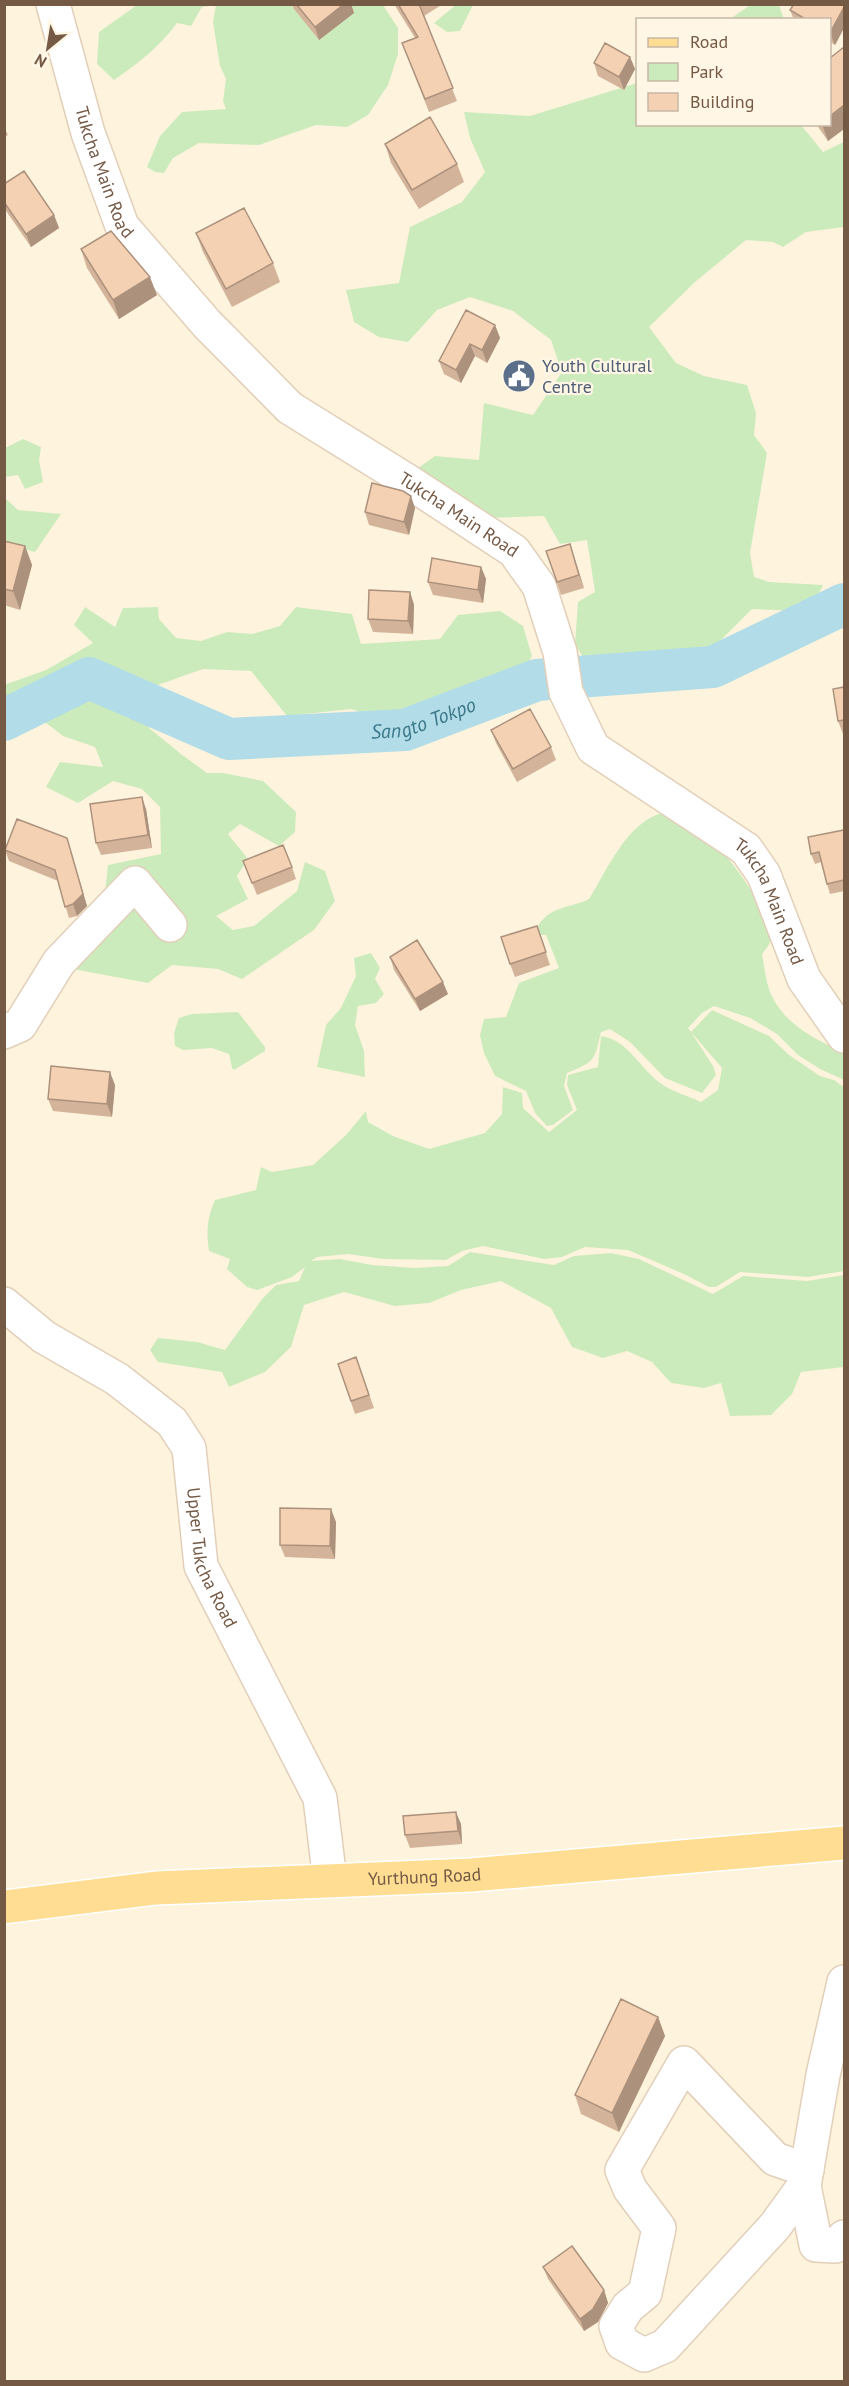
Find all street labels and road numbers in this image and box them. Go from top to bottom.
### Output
street label: Tukcha Main Road [70,104,139,243]
street label: Tukcha Main Road [395,466,523,562]
street label: Tukcha Main Road [730,832,809,968]
street label: Upper Tukcha Road [182,1486,243,1631]
street label: Yurthung Road [368,1862,482,1890]

